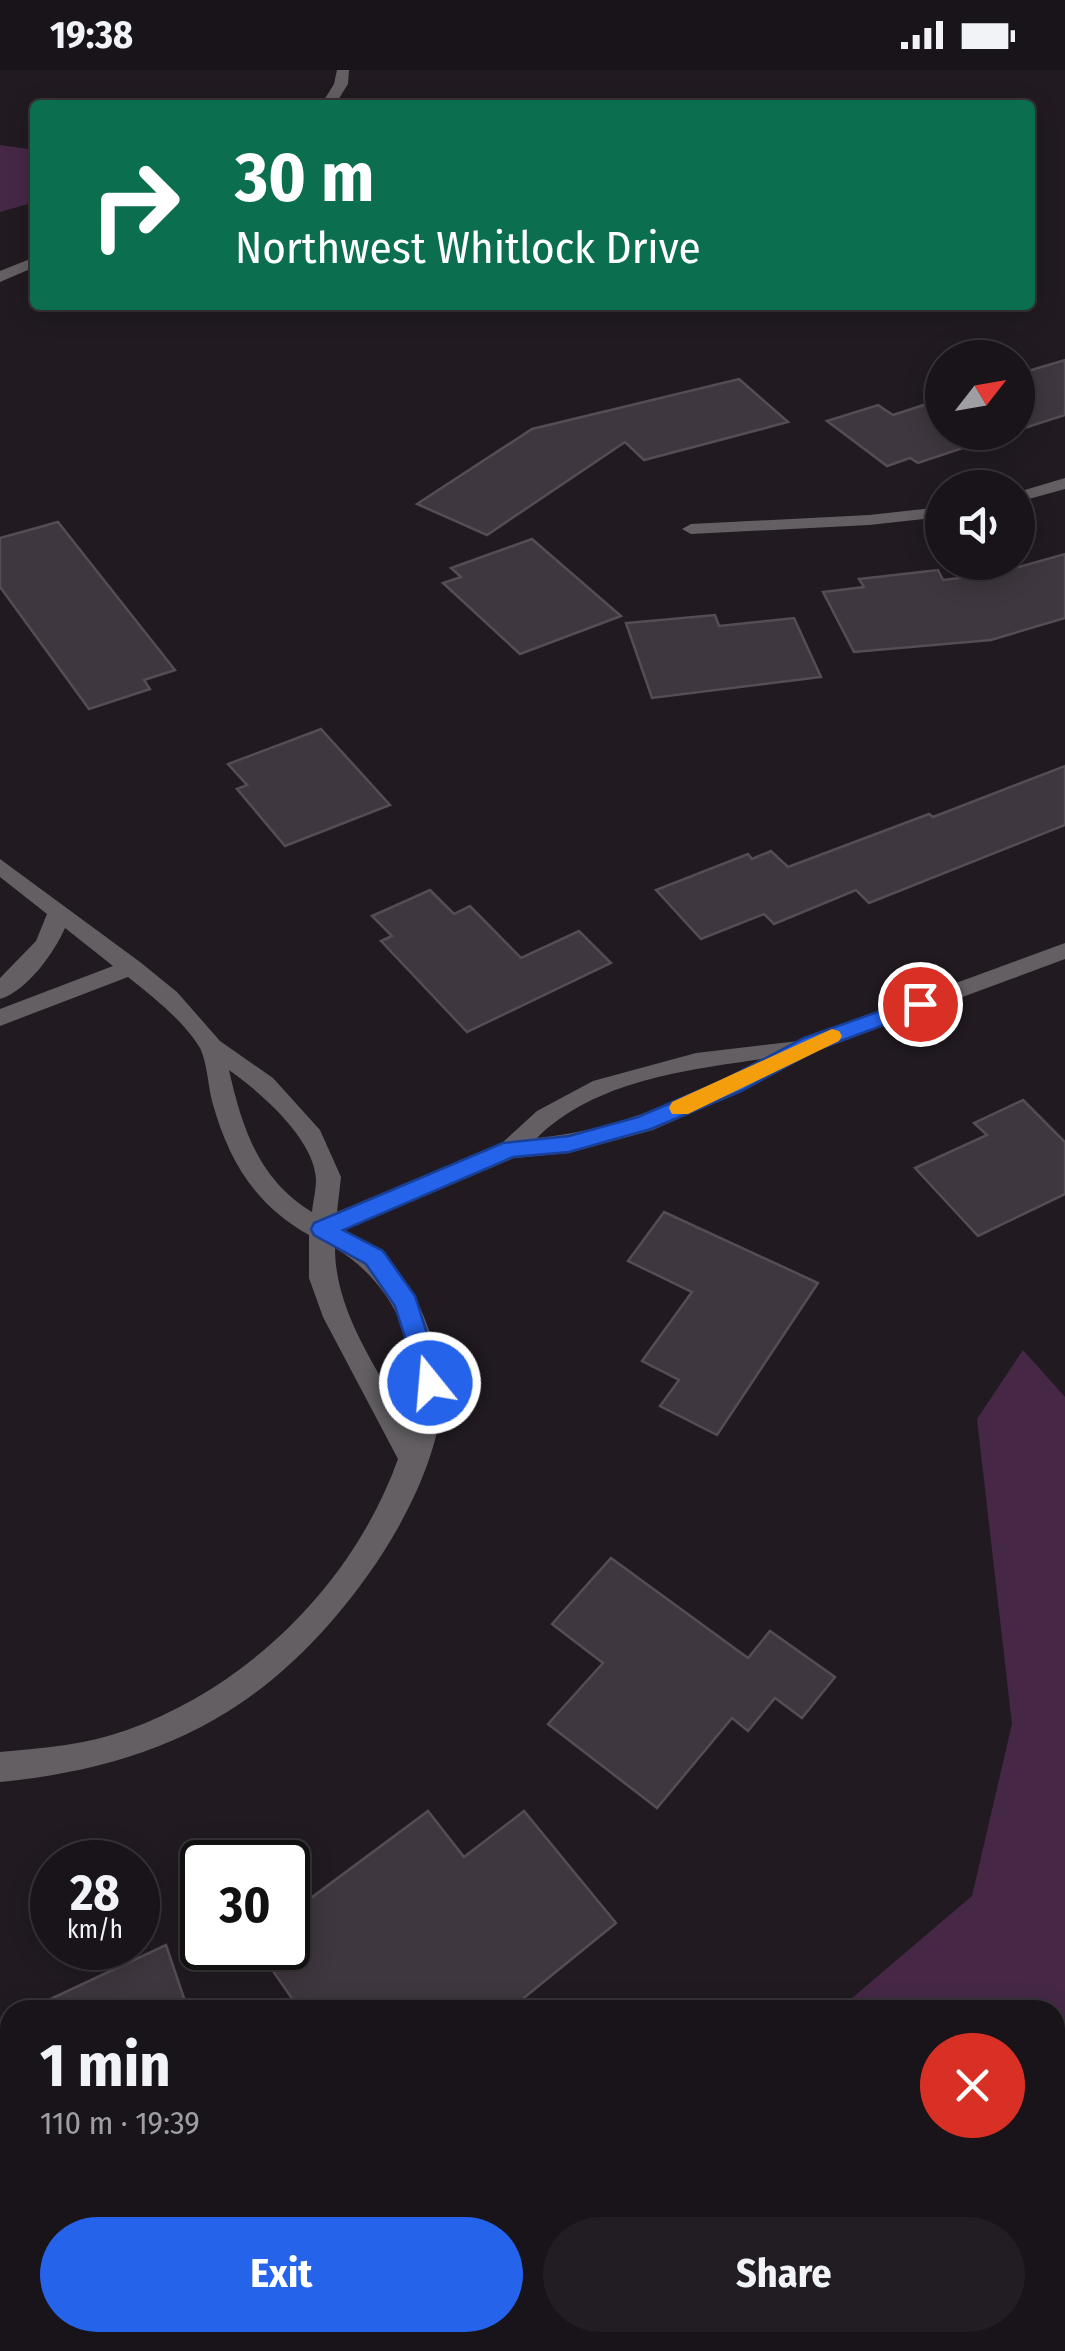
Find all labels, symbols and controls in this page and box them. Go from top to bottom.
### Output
text: 19:38 [50,12,133,58]
text: 30 m [235,136,374,220]
icon: right [70,140,200,270]
text: Northwest Whitlock Drive [235,221,701,275]
north arrow [925,340,1035,450]
map controls [925,340,1035,580]
button: sound [925,470,1035,580]
pin [878,962,963,1047]
icon: arrive [893,977,948,1032]
position arrow [378,1331,482,1435]
speed limit sign: 30 [180,1840,310,1970]
text: 28 [70,1863,120,1923]
text: km/h [67,1915,123,1945]
text: 1 min [40,2030,171,2102]
button: close [920,2033,1025,2138]
text: 110 m · 19:39 [40,2104,200,2142]
button: Exit [40,2217,523,2332]
button: Share [543,2217,1025,2332]

